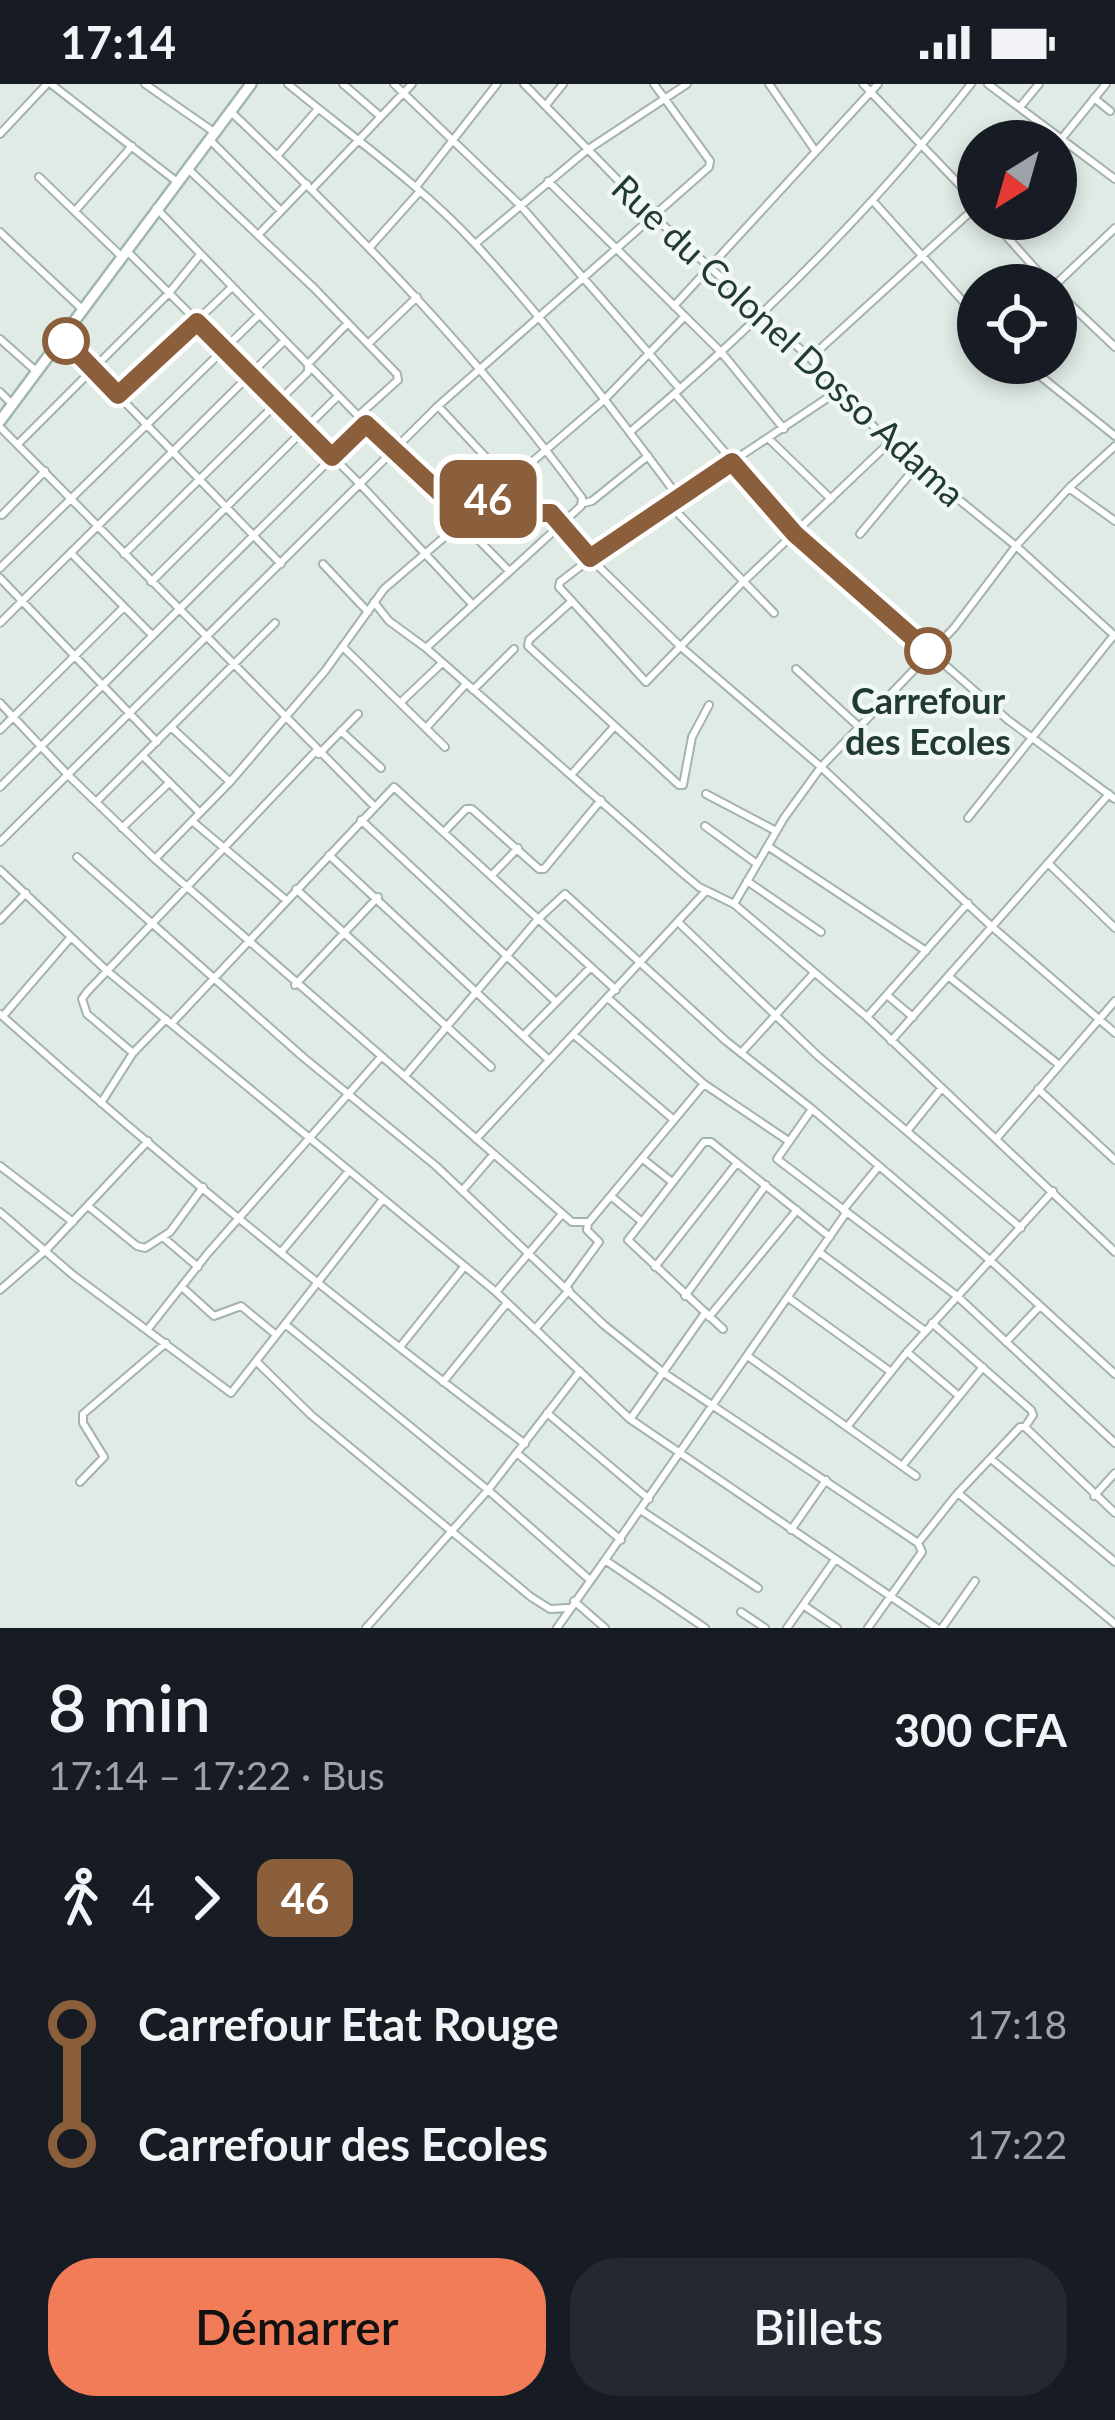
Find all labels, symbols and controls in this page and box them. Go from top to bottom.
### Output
text: 17:14 [60,15,176,69]
north arrow [957,120,1077,240]
map controls [957,120,1077,384]
street label: Rue du Colonel Dosso Adama [604,165,974,515]
button: locate [957,264,1077,384]
unlabelled marker [44,319,88,363]
line badge: 46 [434,460,542,538]
text: 46 [464,474,512,524]
marker: Carrefour des Ecoles [906,629,950,673]
place label: Carrefour des Ecoles [845,678,1011,763]
text: 8 min [48,1667,211,1746]
text: 300 CFA [894,1703,1067,1757]
text: 17:14 – 17:22 · Bus [48,1752,385,1798]
icon: walk [48,1865,114,1931]
icon: forward [173,1865,239,1931]
text: 46 [281,1873,329,1923]
text: 4 [132,1875,155,1921]
text: Carrefour Etat Rouge [138,1997,559,2051]
text: 17:18 [967,2001,1067,2047]
text: Carrefour des Ecoles [138,2117,548,2171]
text: 17:22 [967,2121,1067,2167]
button: Démarrer [48,2258,546,2396]
button: Billets [570,2258,1067,2396]

